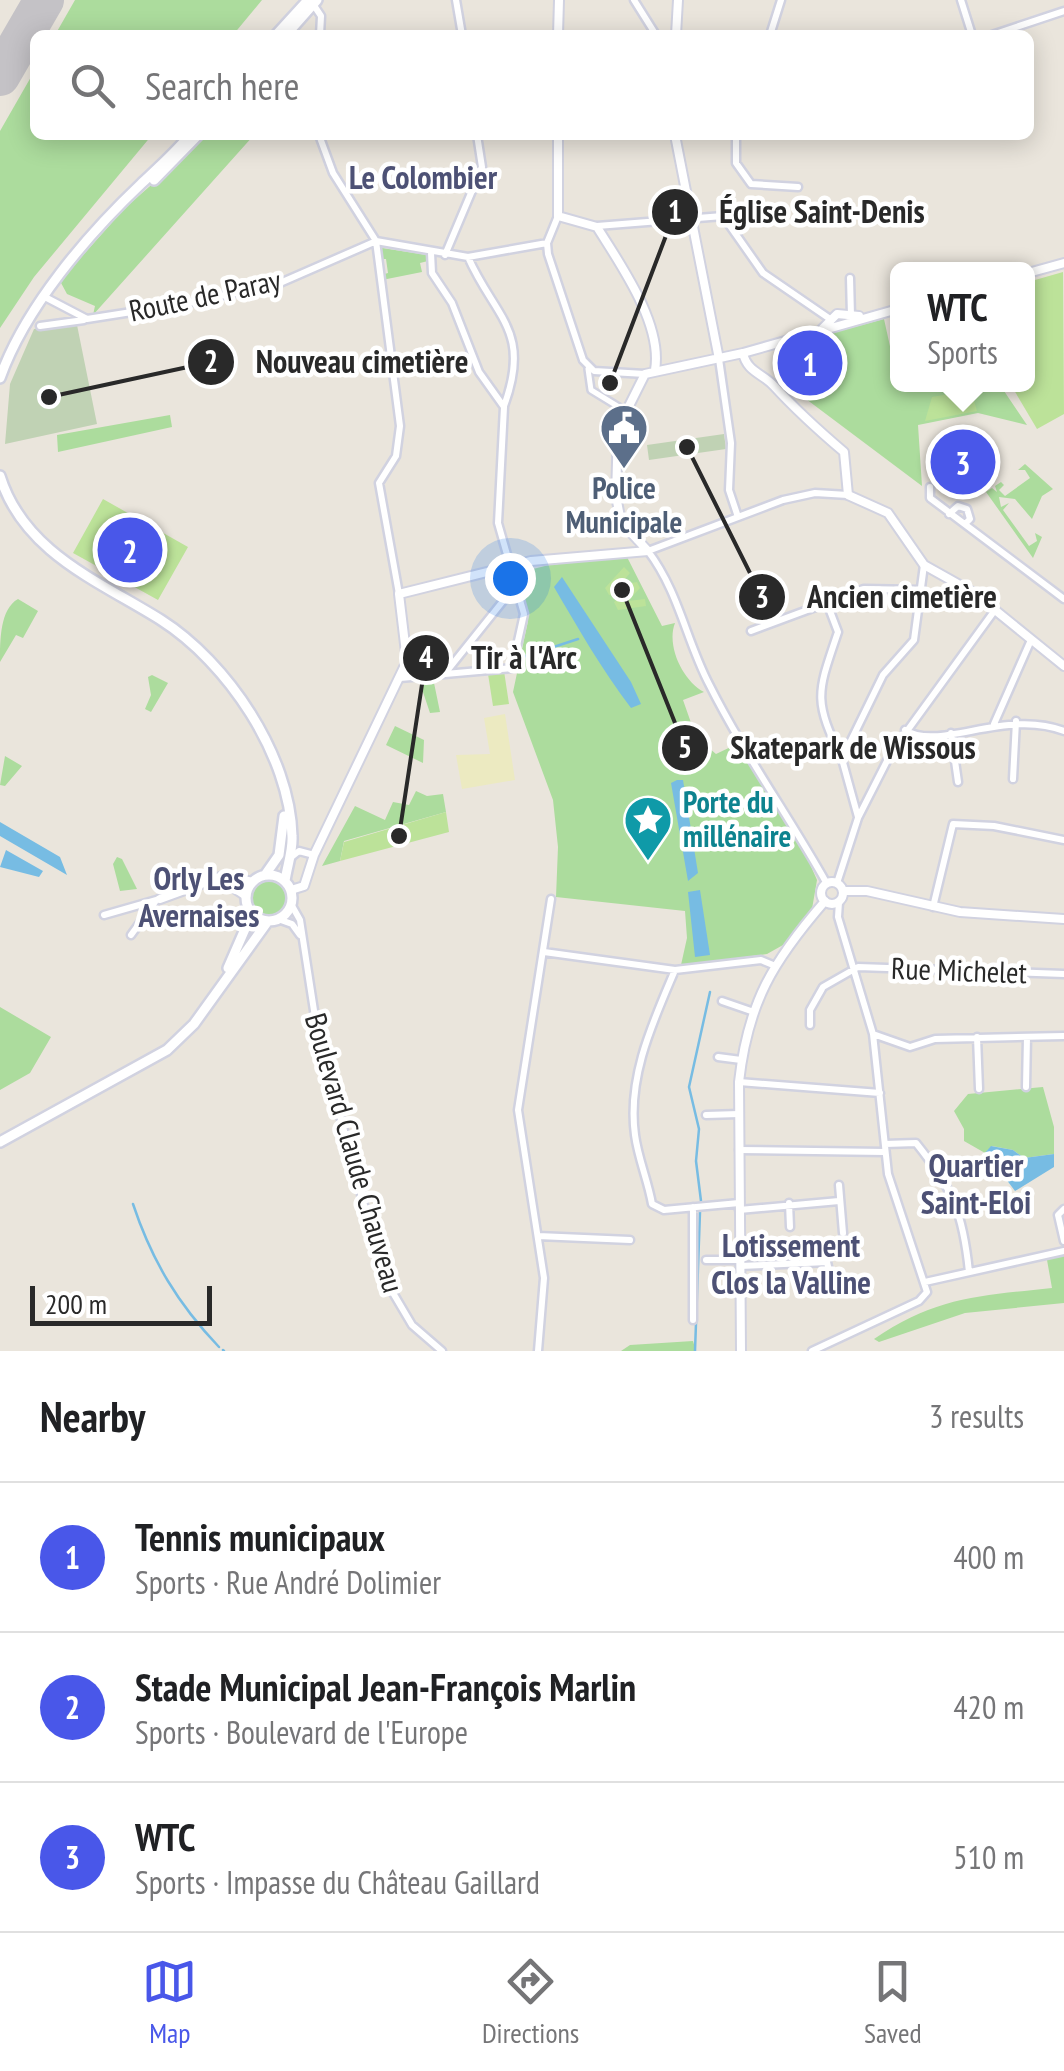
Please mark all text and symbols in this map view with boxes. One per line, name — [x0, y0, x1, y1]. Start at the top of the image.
search box — [30, 30, 1034, 140]
icon: search — [65, 58, 120, 113]
text: Search here — [145, 61, 299, 110]
district label: Le Colombier — [349, 156, 498, 198]
callout: Église Saint-Denis — [650, 181, 945, 243]
text: Église Saint-Denis — [719, 190, 925, 232]
text: 1 — [668, 191, 682, 230]
street label: Route de Paray — [125, 259, 285, 330]
popup — [890, 262, 1035, 392]
text: WTC — [927, 282, 988, 331]
pin: 1 — [778, 326, 842, 400]
callout: Nouveau cimetière — [186, 331, 489, 393]
text: Sports — [927, 331, 998, 373]
text: Nouveau cimetière — [256, 340, 468, 382]
text: 2 — [204, 341, 218, 380]
public building icon: Police Municipale — [598, 402, 650, 470]
pin: 3 — [930, 424, 996, 500]
place label: Police Municipale — [566, 468, 682, 541]
pin: 2 — [98, 512, 162, 588]
your location — [485, 553, 536, 604]
callout: Ancien cimetière — [737, 566, 1017, 628]
text: Ancien cimetière — [806, 575, 997, 617]
text: 3 — [755, 577, 769, 616]
callout: Tir à l'Arc — [401, 627, 597, 689]
text: Tir à l'Arc — [471, 636, 577, 678]
text: 4 — [419, 637, 433, 676]
callout: Skatepark de Wissous — [660, 717, 996, 779]
text: Skatepark de Wissous — [730, 726, 976, 768]
text: 5 — [678, 727, 692, 766]
place label: Porte du millénaire — [683, 782, 791, 855]
place icon: Porte du millénaire — [622, 794, 674, 862]
district label: Orly Les Avernaises — [137, 857, 260, 936]
street label: Rue Michelet — [891, 948, 1028, 991]
street label: Boulevard Claude Chauveau — [297, 1008, 414, 1297]
district label: Quartier Saint-Eloi — [921, 1144, 1031, 1223]
district label: Lotissement Clos la Valline — [711, 1224, 871, 1303]
scale bar — [30, 1281, 212, 1326]
text: 200 m — [45, 1285, 107, 1322]
text: Nearby — [40, 1389, 145, 1444]
text: 3 results — [929, 1395, 1024, 1437]
text: Tennis municipaux — [135, 1512, 385, 1561]
text: 1 — [65, 1536, 80, 1578]
text: 400 m — [953, 1536, 1024, 1578]
text: Sports · Rue André Dolimier — [135, 1561, 441, 1603]
text: Stade Municipal Jean-François Marlin — [135, 1662, 636, 1711]
text: 2 — [65, 1686, 80, 1728]
text: 420 m — [953, 1686, 1024, 1728]
text: Sports · Boulevard de l'Europe — [135, 1711, 468, 1753]
text: WTC — [135, 1812, 195, 1861]
text: 3 — [65, 1836, 80, 1878]
text: 510 m — [953, 1836, 1024, 1878]
text: Sports · Impasse du Château Gaillard — [135, 1861, 540, 1903]
tab: Map — [142, 1954, 197, 2051]
tab: Directions — [482, 1954, 579, 2051]
tab: Saved — [864, 1954, 922, 2051]

